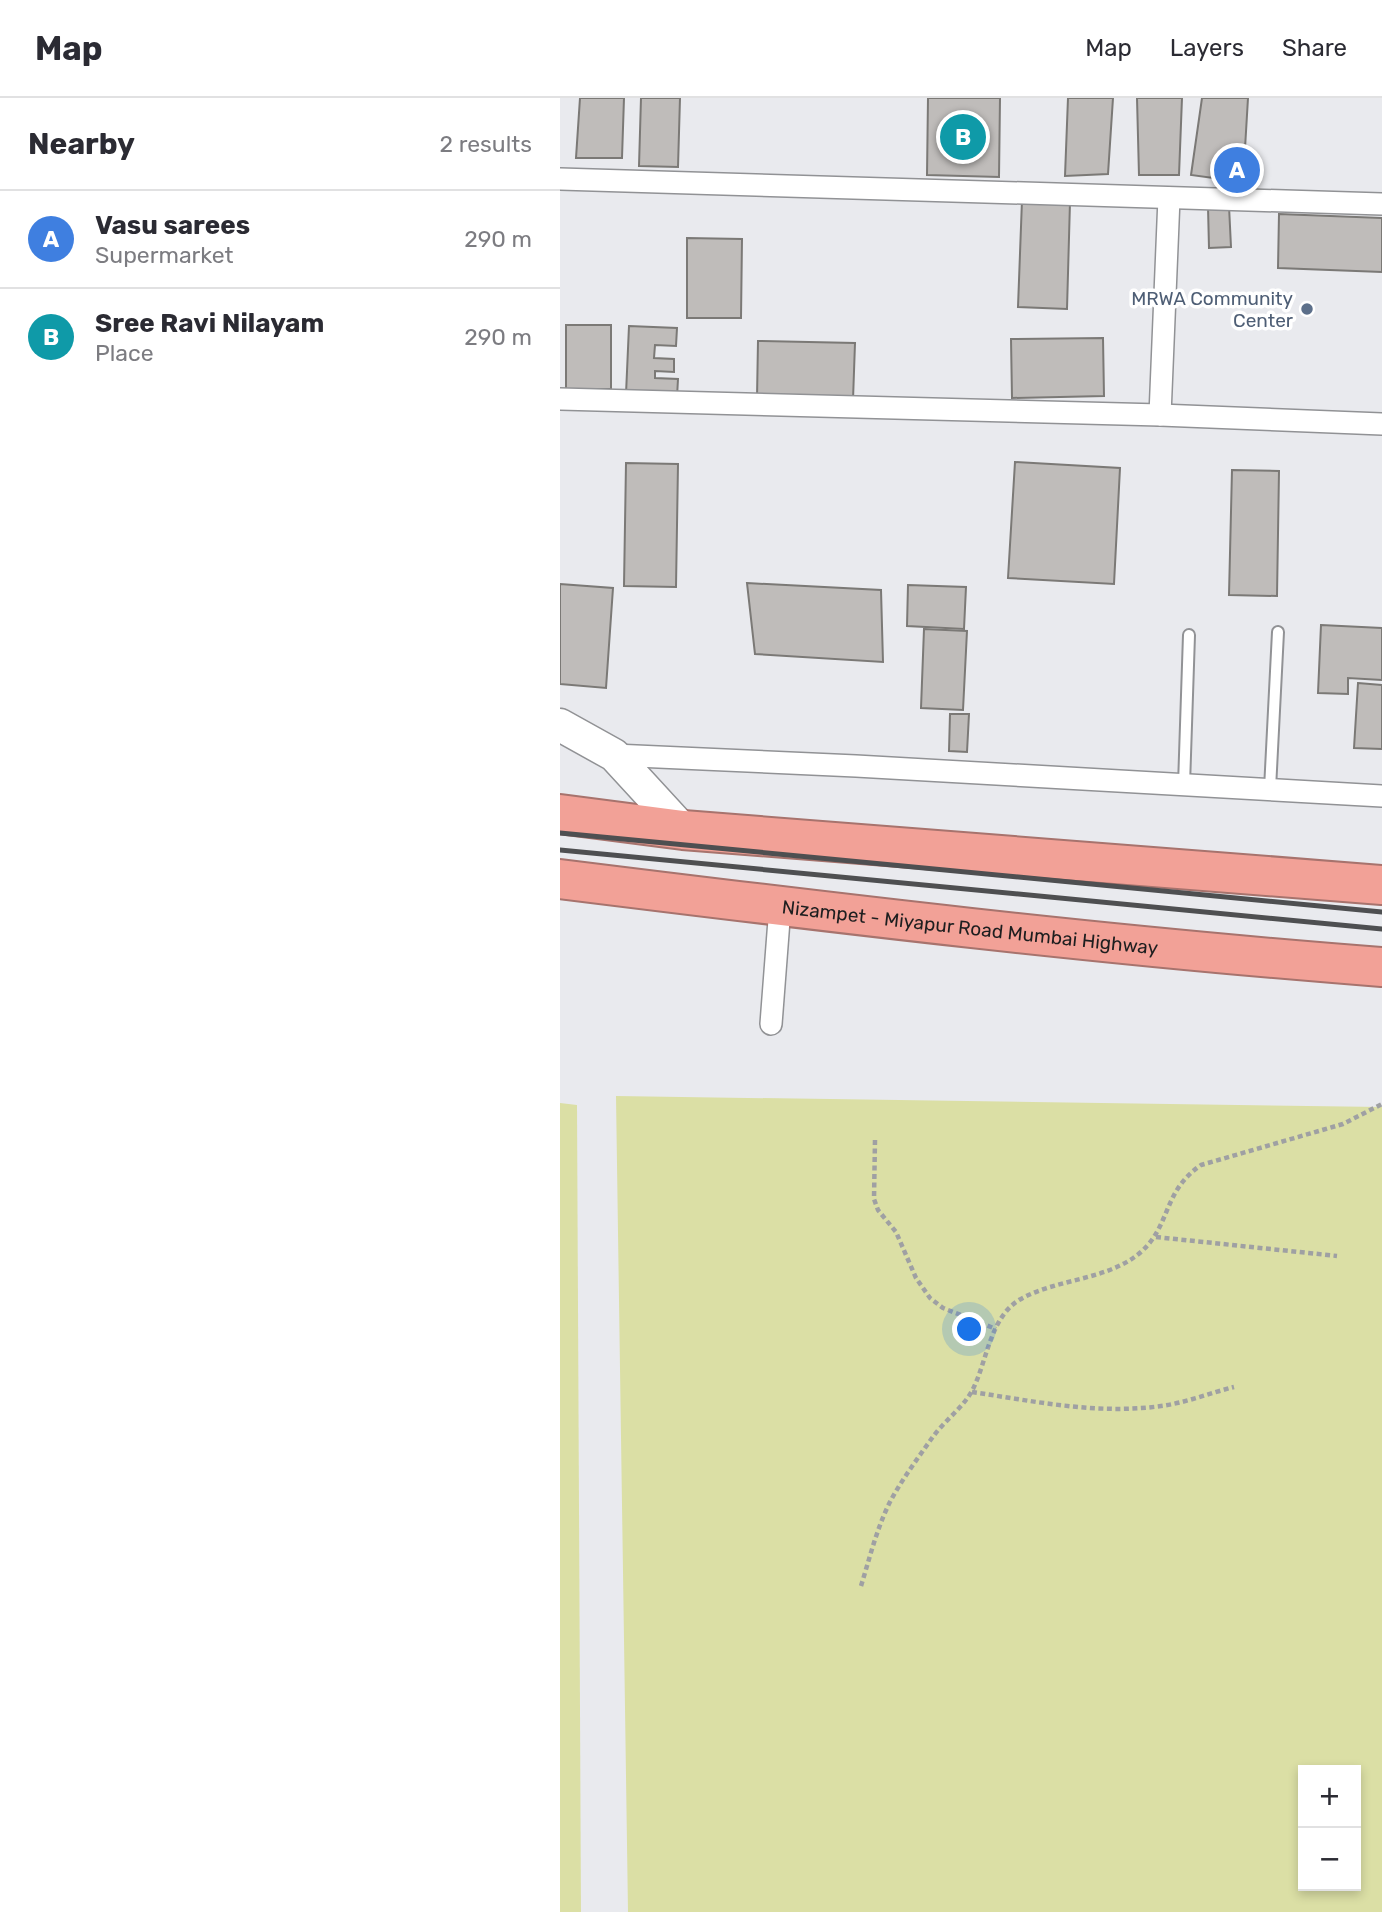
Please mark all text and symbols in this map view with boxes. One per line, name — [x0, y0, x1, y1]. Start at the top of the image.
text: Map — [35, 29, 103, 68]
text: Map — [1085, 34, 1132, 62]
text: Layers — [1170, 34, 1244, 62]
text: Share — [1282, 34, 1347, 62]
pin: B — [940, 111, 986, 163]
text: Nearby — [28, 126, 135, 162]
text: 2 results — [440, 130, 532, 158]
pin: A — [1214, 144, 1260, 196]
text: Vasu sarees — [95, 210, 250, 241]
text: A — [43, 225, 59, 253]
text: 290 m — [464, 225, 532, 253]
text: Supermarket — [95, 241, 233, 269]
place label: MRWA Community Center — [1131, 287, 1294, 332]
marker: MRWA Community Center — [1299, 301, 1315, 317]
text: Sree Ravi Nilayam — [95, 308, 324, 339]
text: B — [43, 323, 59, 351]
text: 290 m — [464, 323, 532, 351]
text: Place — [95, 339, 154, 367]
street label: Nizampet - Miyapur Road Mumbai Highway — [781, 895, 1159, 959]
your location — [952, 1312, 986, 1346]
map controls — [1298, 1765, 1361, 1891]
button: + — [1298, 1765, 1361, 1828]
button: − — [1298, 1828, 1361, 1891]

